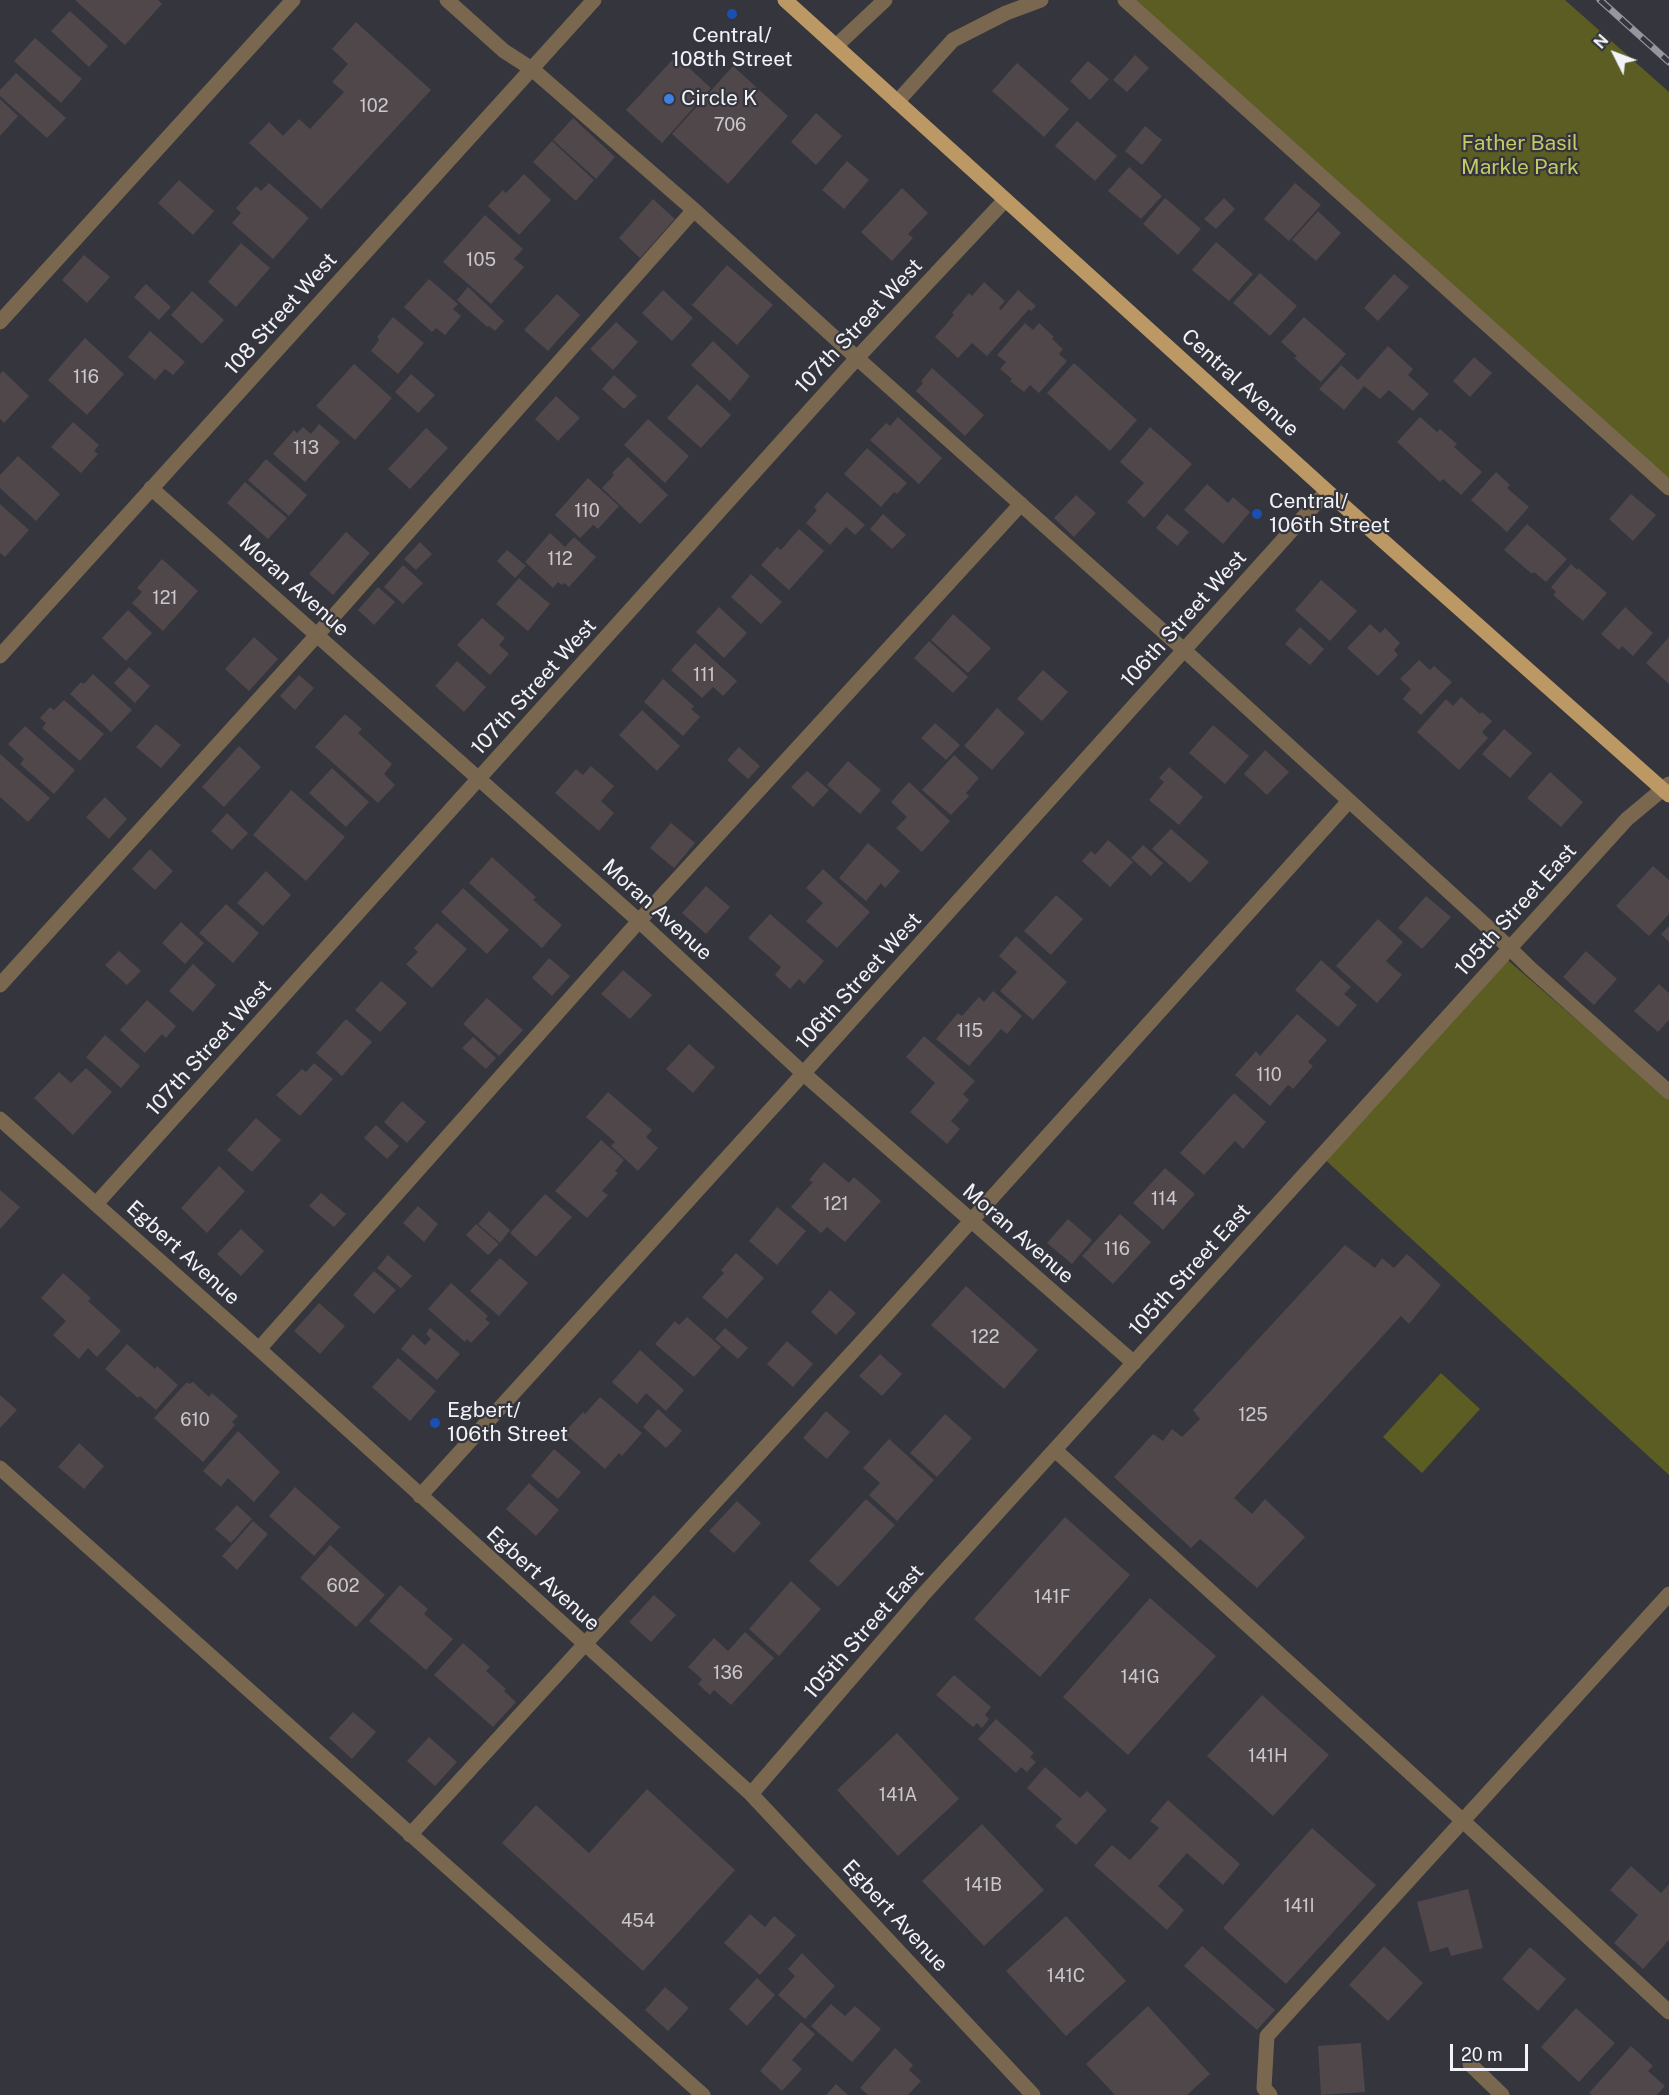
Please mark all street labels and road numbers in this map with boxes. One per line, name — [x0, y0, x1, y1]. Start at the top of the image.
street label: 108 Street West — [219, 248, 343, 380]
street label: 107th Street West — [790, 253, 928, 399]
street label: Central Avenue — [1176, 324, 1304, 442]
street label: Moran Avenue — [234, 530, 354, 642]
street label: 106th Street West — [1116, 545, 1252, 693]
street label: 107th Street West — [466, 614, 602, 760]
street label: 105th Street East — [1450, 839, 1582, 981]
street label: Moran Avenue — [597, 854, 717, 966]
street label: 106th Street West — [791, 907, 927, 1055]
street label: 107th Street West — [141, 975, 277, 1121]
street label: Moran Avenue — [957, 1179, 1079, 1289]
street label: Egbert Avenue — [121, 1196, 245, 1310]
street label: 105th Street East — [1124, 1199, 1256, 1341]
street label: Egbert Avenue — [481, 1522, 605, 1636]
street label: 105th Street East — [799, 1560, 929, 1704]
street label: Egbert Avenue — [837, 1855, 953, 1977]

